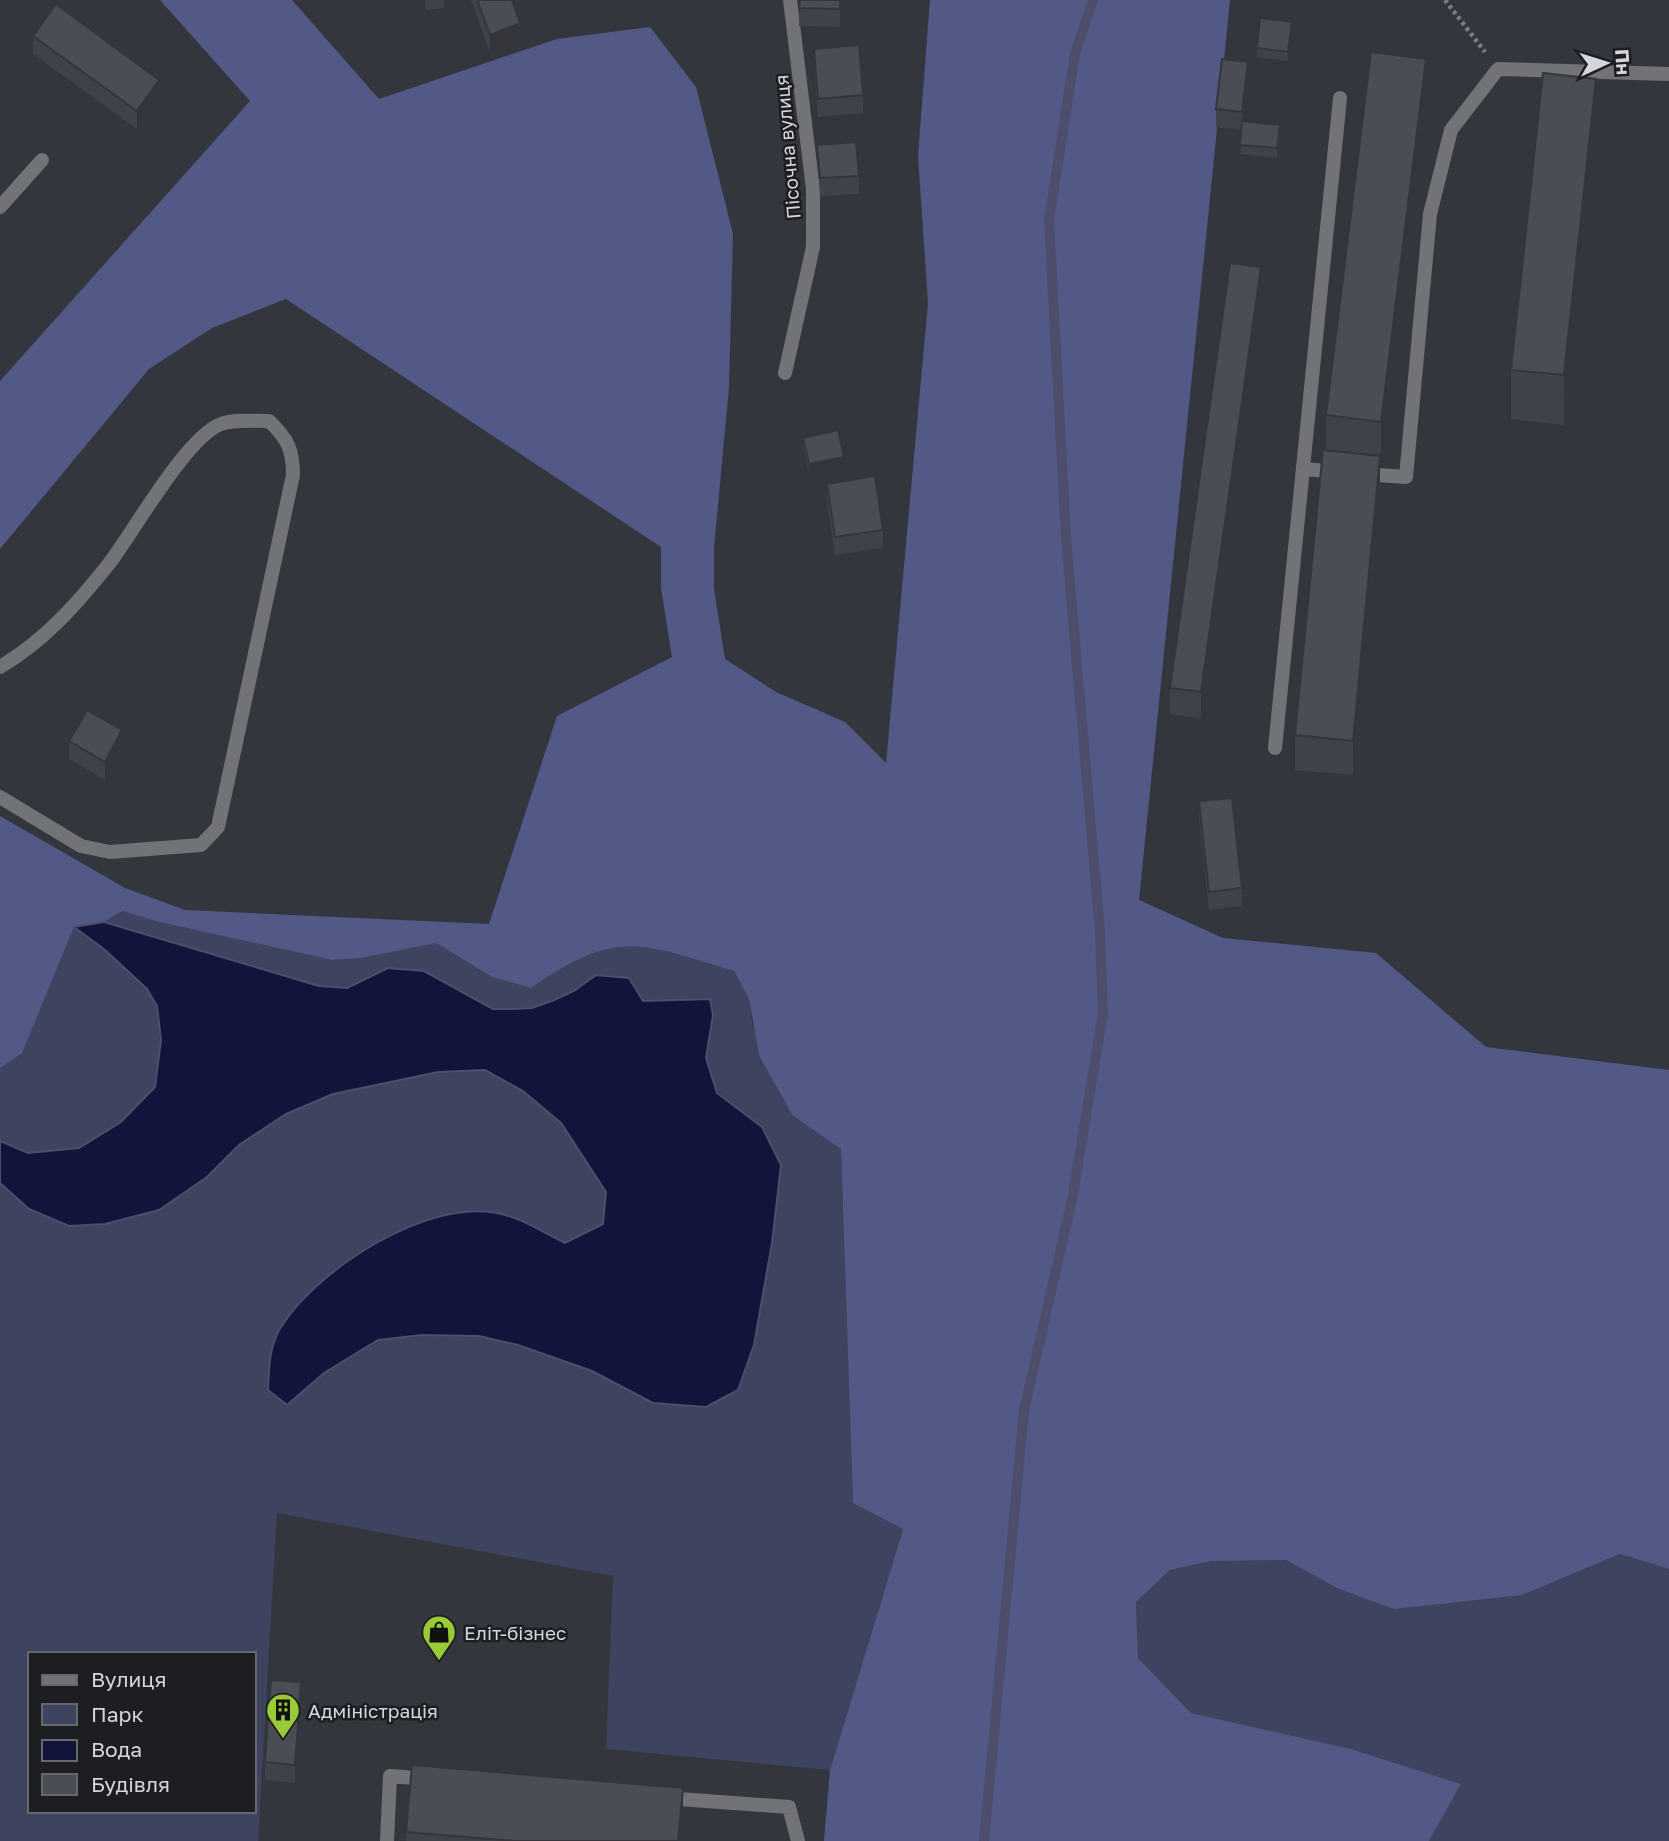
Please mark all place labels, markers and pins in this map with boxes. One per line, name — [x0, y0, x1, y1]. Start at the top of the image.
shop icon: Еліт-бізнес — [420, 1613, 458, 1662]
place label: Еліт-бізнес — [464, 1621, 566, 1644]
building icon: Адміністрація — [264, 1691, 302, 1740]
place label: Адміністрація — [308, 1699, 438, 1722]

